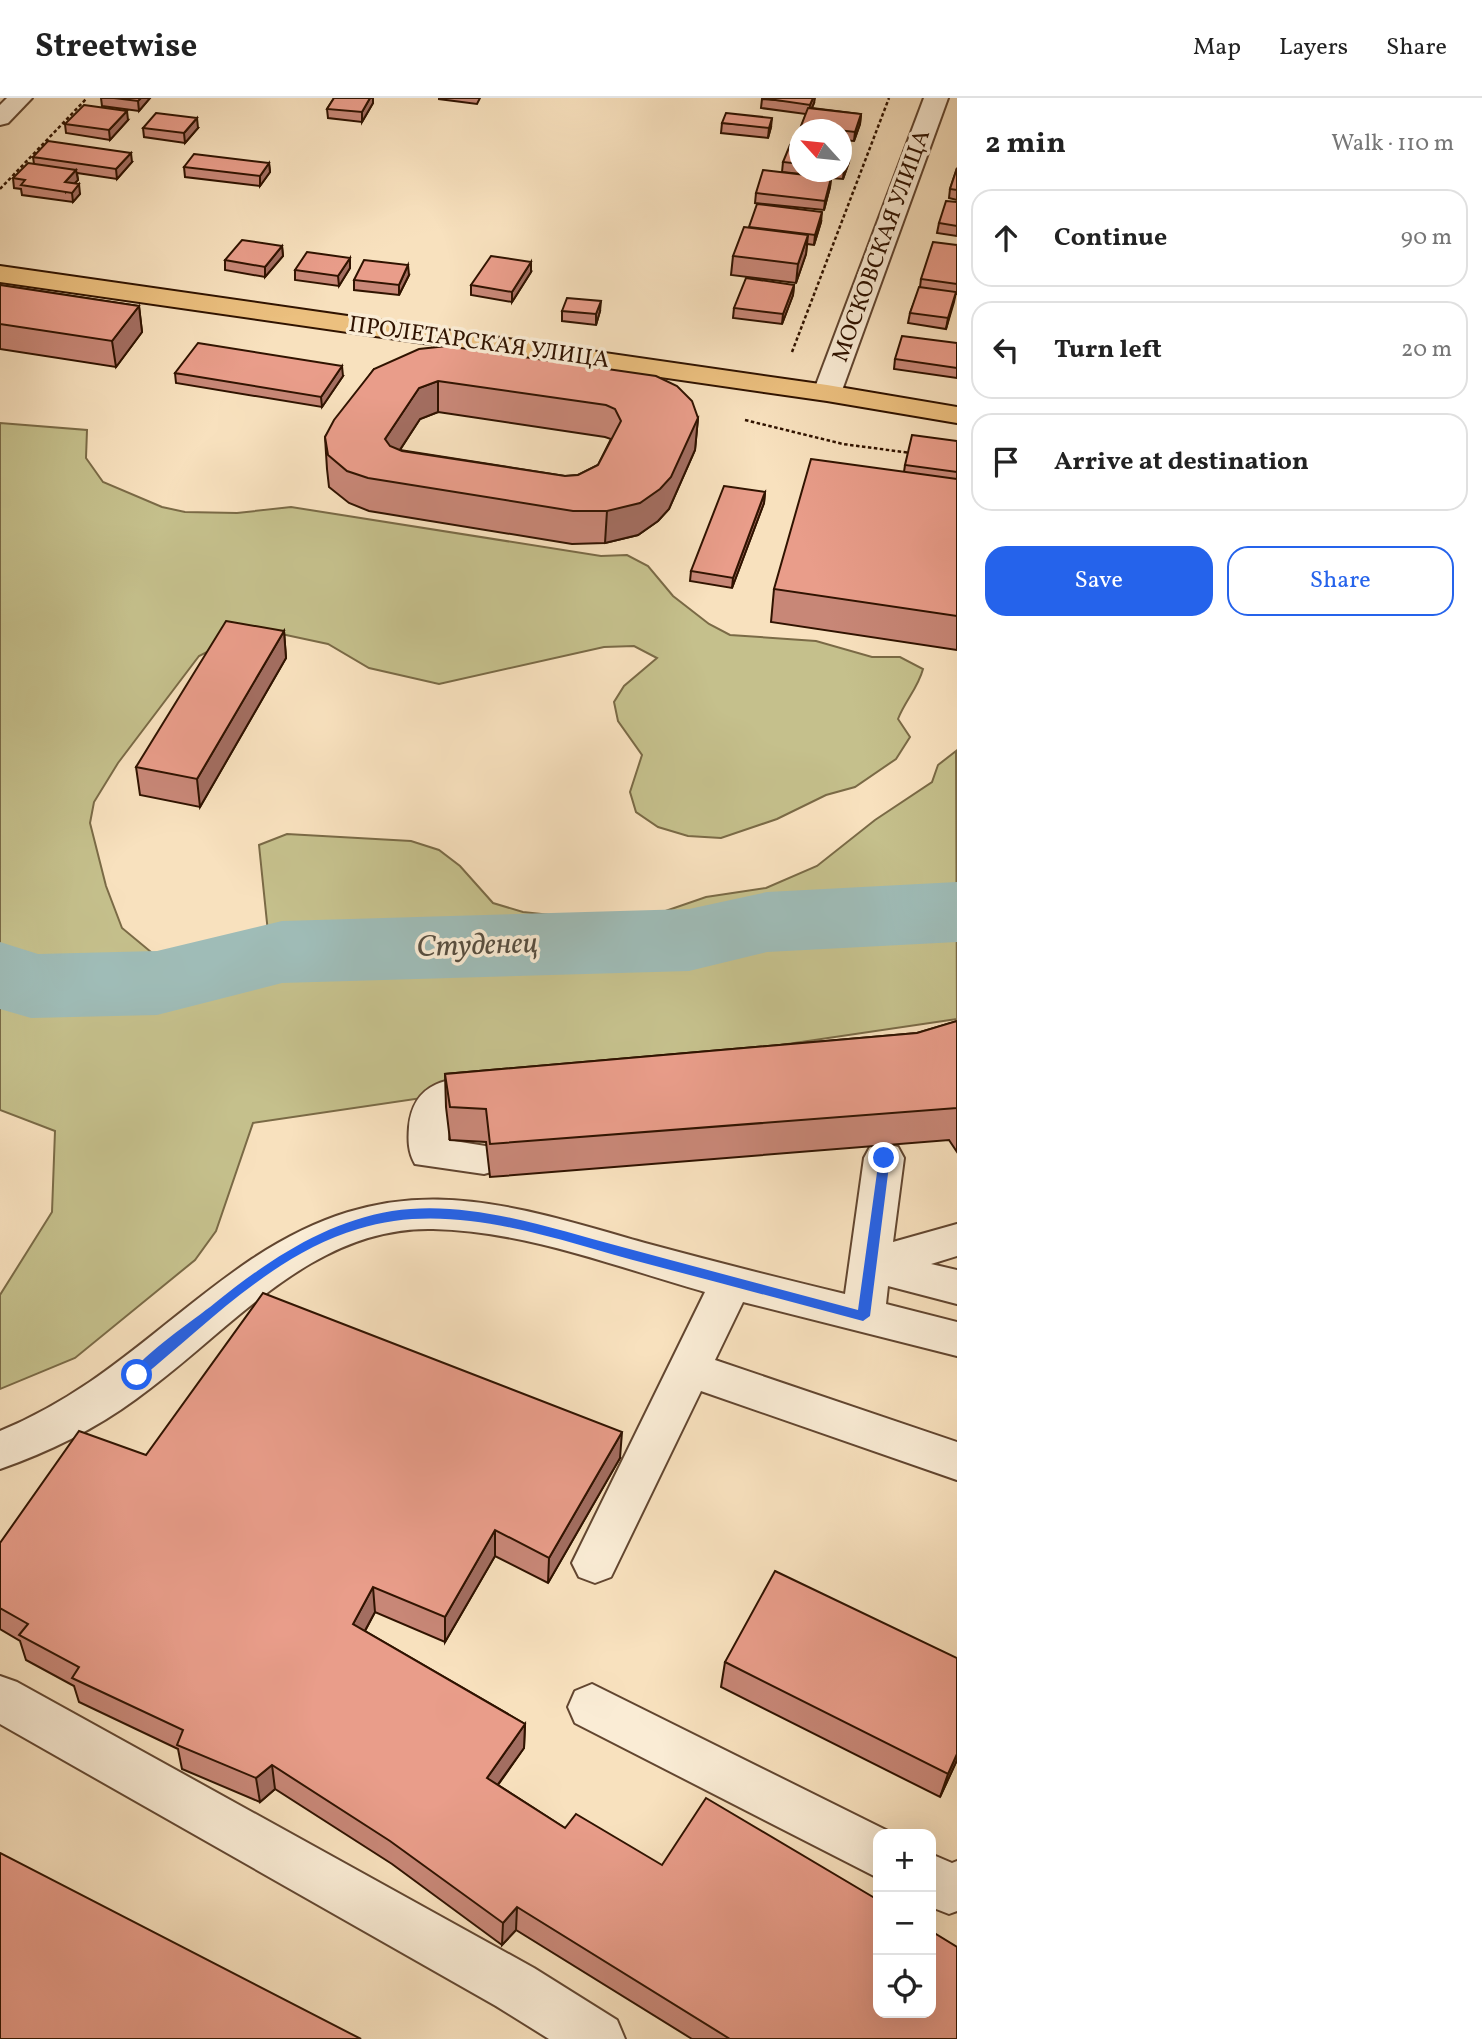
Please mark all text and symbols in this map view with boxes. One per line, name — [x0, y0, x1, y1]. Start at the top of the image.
text: Streetwise — [35, 25, 197, 71]
text: Map — [1193, 31, 1241, 65]
text: Layers — [1279, 31, 1348, 65]
text: Share — [1386, 31, 1447, 65]
north arrow — [789, 119, 852, 182]
text: 2 min — [985, 123, 1066, 165]
street label: МОСКОВСКАЯ УЛИЦА — [825, 125, 939, 367]
text: Walk · 110 m — [1331, 128, 1454, 160]
icon: ahead — [987, 219, 1025, 257]
text: Continue — [1054, 220, 1167, 256]
text: 90 m — [1401, 222, 1452, 254]
street label: ПРОЛЕТАРСКАЯ УЛИЦА — [347, 309, 611, 377]
icon: left — [987, 331, 1025, 369]
text: Turn left — [1054, 332, 1162, 368]
text: 20 m — [1401, 334, 1452, 366]
icon: arrive — [987, 443, 1025, 481]
text: Arrive at destination — [1054, 444, 1309, 480]
button: Save — [985, 546, 1213, 616]
button: Share — [1227, 546, 1454, 616]
water label: Студенец — [416, 923, 538, 969]
route end — [868, 1142, 899, 1173]
route start — [121, 1359, 152, 1390]
map controls — [873, 1829, 936, 2018]
button: + — [873, 1829, 936, 1892]
button: − — [873, 1892, 936, 1955]
button: locate — [873, 1955, 936, 2018]

